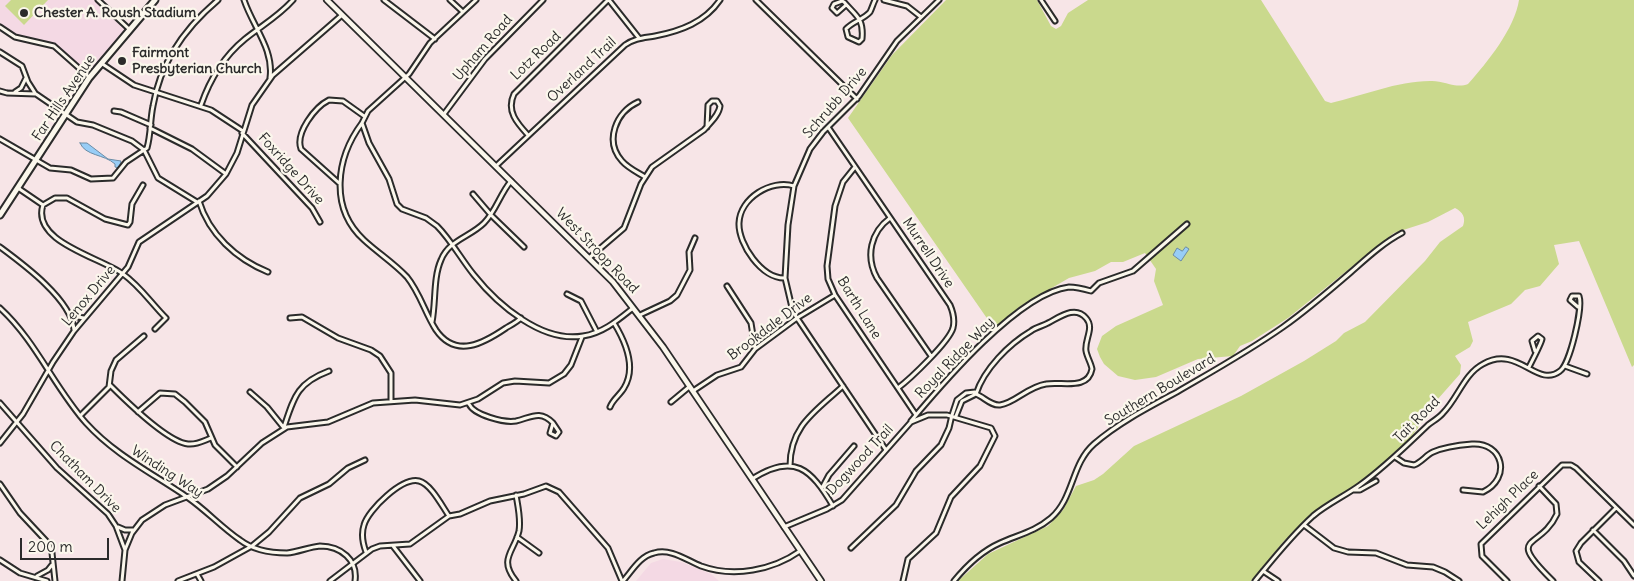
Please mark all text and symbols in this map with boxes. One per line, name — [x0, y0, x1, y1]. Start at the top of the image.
place label: Chester A. Roush Stadium — [34, 5, 196, 21]
marker: Chester A. Roush Stadium — [18, 7, 30, 19]
street label: Upham Road — [450, 12, 516, 84]
street label: Lotz Road — [508, 28, 564, 84]
street label: Overland Trail — [544, 34, 620, 106]
place label: Fairmont Presbyterian Church — [132, 45, 262, 78]
street label: Far Hills Avenue — [29, 52, 99, 144]
marker: Fairmont Presbyterian Church — [116, 55, 128, 67]
street label: Schrubb Drive — [800, 64, 870, 142]
street label: Foxridge Drive — [254, 130, 328, 208]
street label: West Stroop Road — [552, 205, 642, 297]
street label: Murrell Drive — [898, 215, 958, 291]
street label: Lenox Drive — [59, 262, 119, 330]
street label: Barth Lane — [833, 274, 885, 342]
street label: Brookdale Drive — [725, 290, 815, 364]
street label: Royal Ridge Way — [912, 314, 998, 402]
street label: Southern Boulevard — [1102, 350, 1218, 430]
street label: Tait Road — [1390, 393, 1444, 447]
street label: Dogwood Trail — [823, 421, 897, 499]
street label: Chatham Drive — [46, 438, 124, 516]
street label: Winding Way — [128, 442, 206, 502]
street label: Lehigh Place — [1474, 466, 1542, 534]
scale bar — [22, 528, 111, 560]
text: 200 m — [28, 537, 73, 556]

